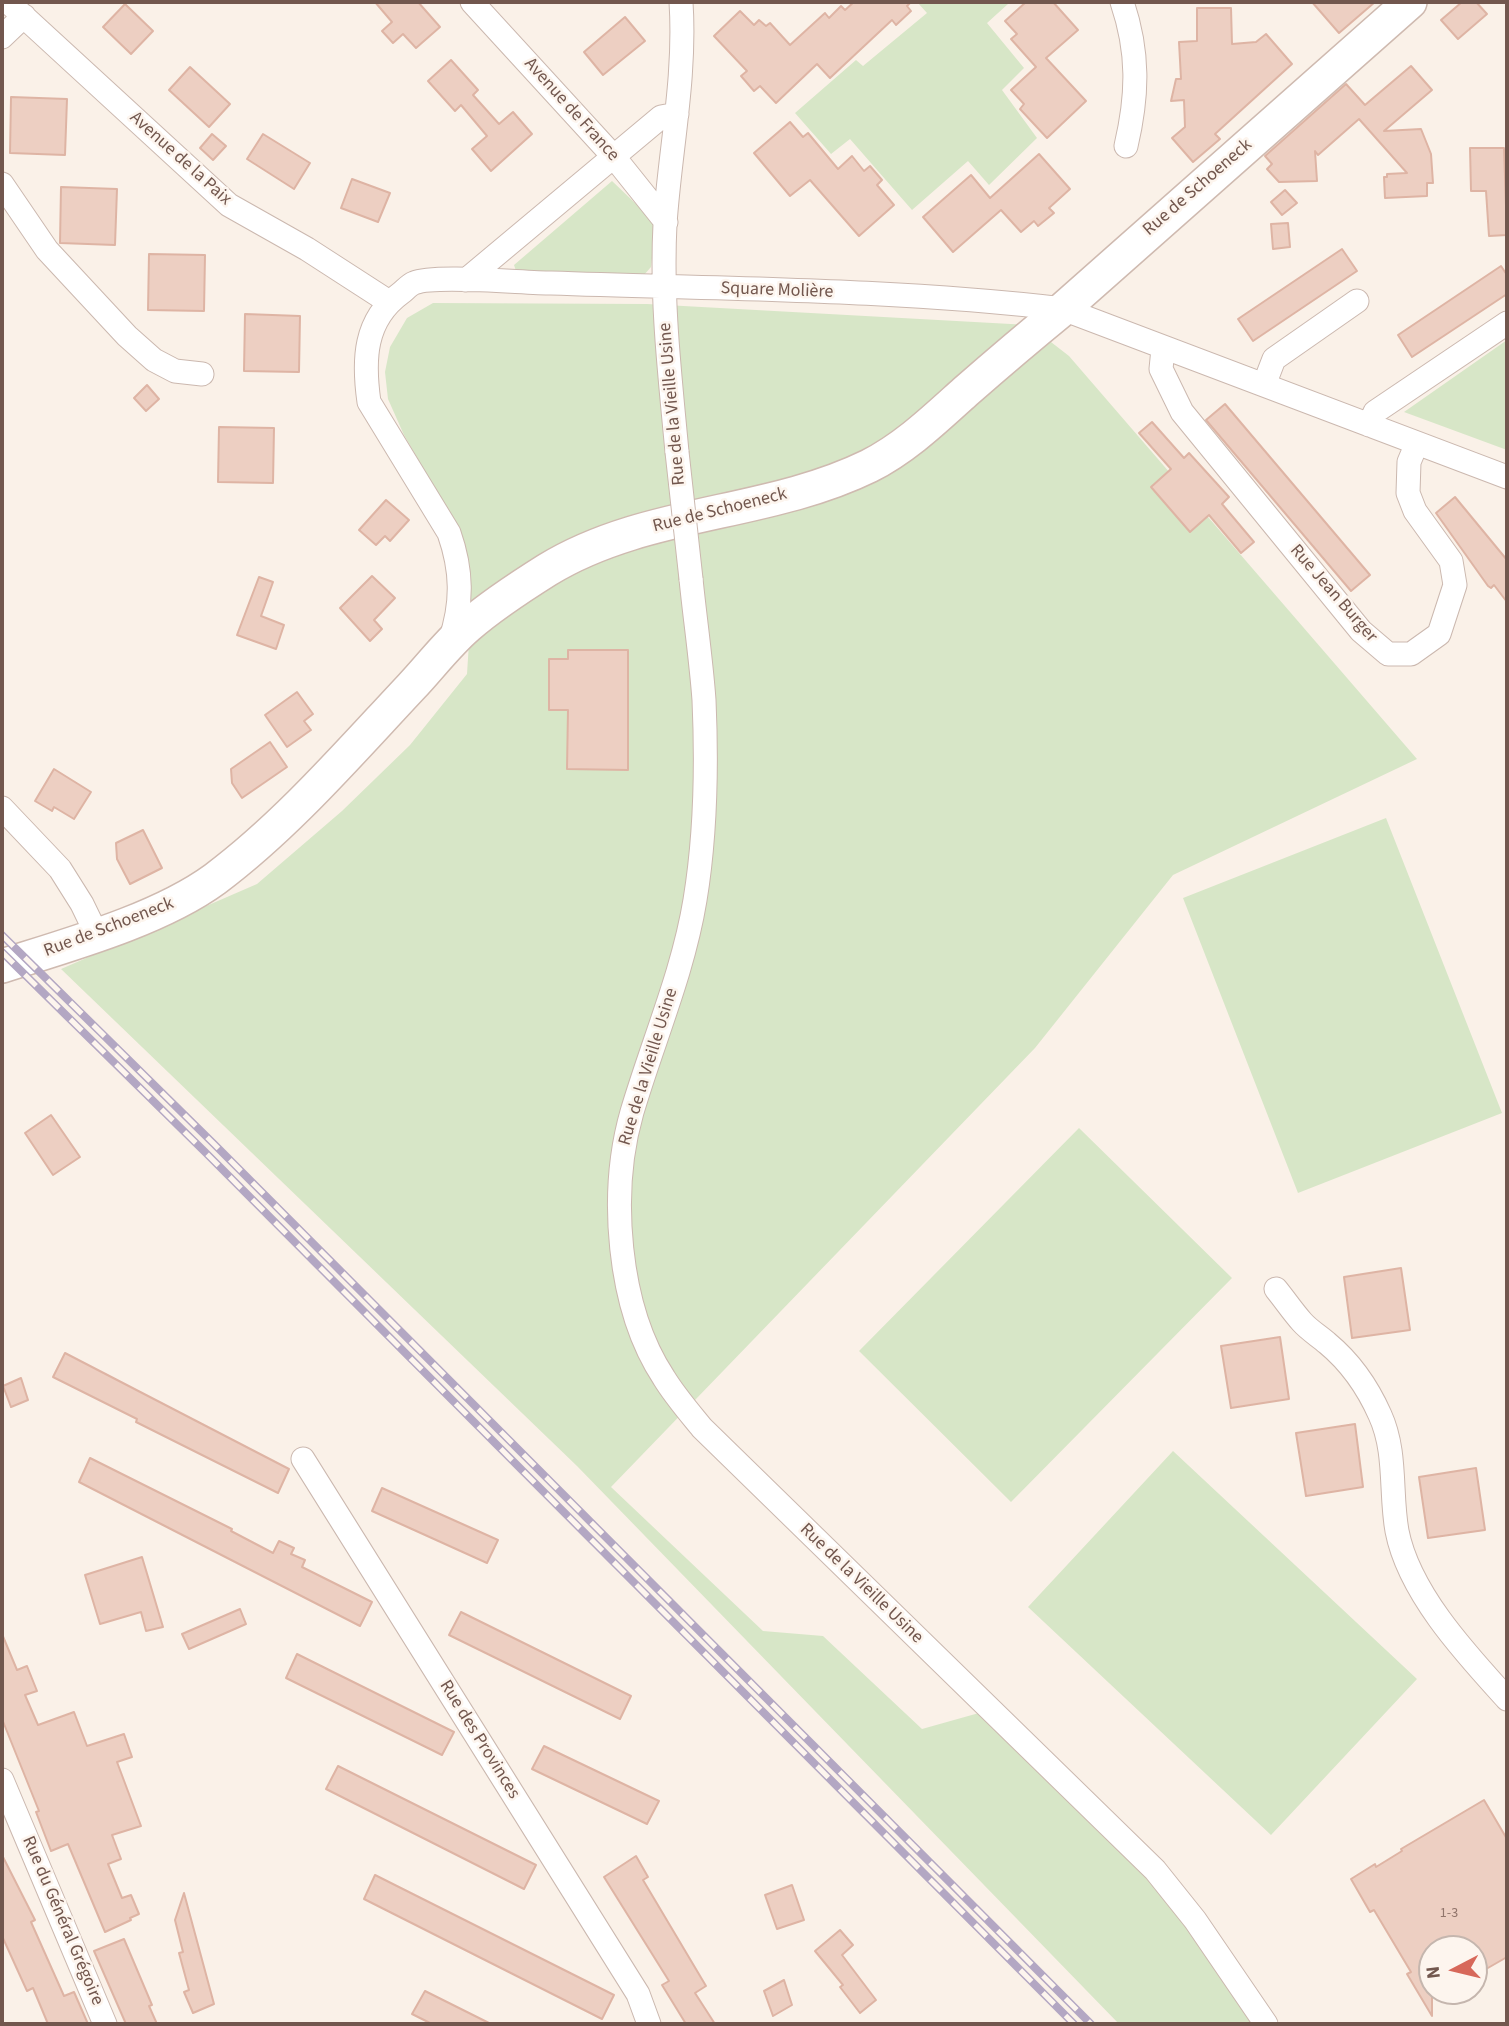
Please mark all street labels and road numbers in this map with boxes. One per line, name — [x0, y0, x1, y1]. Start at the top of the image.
street label: Avenue de France — [519, 54, 623, 166]
street label: Avenue de la Paix — [125, 108, 235, 210]
street label: Rue de Schoeneck — [1139, 135, 1257, 241]
street label: Square Molière — [720, 278, 834, 304]
street label: Rue de la Vieille Usine — [655, 322, 691, 486]
street label: Rue de Schoeneck — [651, 484, 789, 538]
street label: Rue Jean Burger — [1285, 541, 1381, 647]
street label: Rue de Schoeneck — [41, 893, 177, 963]
street label: Rue de la Vieille Usine — [615, 986, 683, 1148]
street label: Rue de la Vieille Usine — [795, 1519, 927, 1649]
street label: Rue des Provinces — [434, 1677, 524, 1803]
street label: Rue du Général Grégoire — [17, 1833, 107, 2009]

